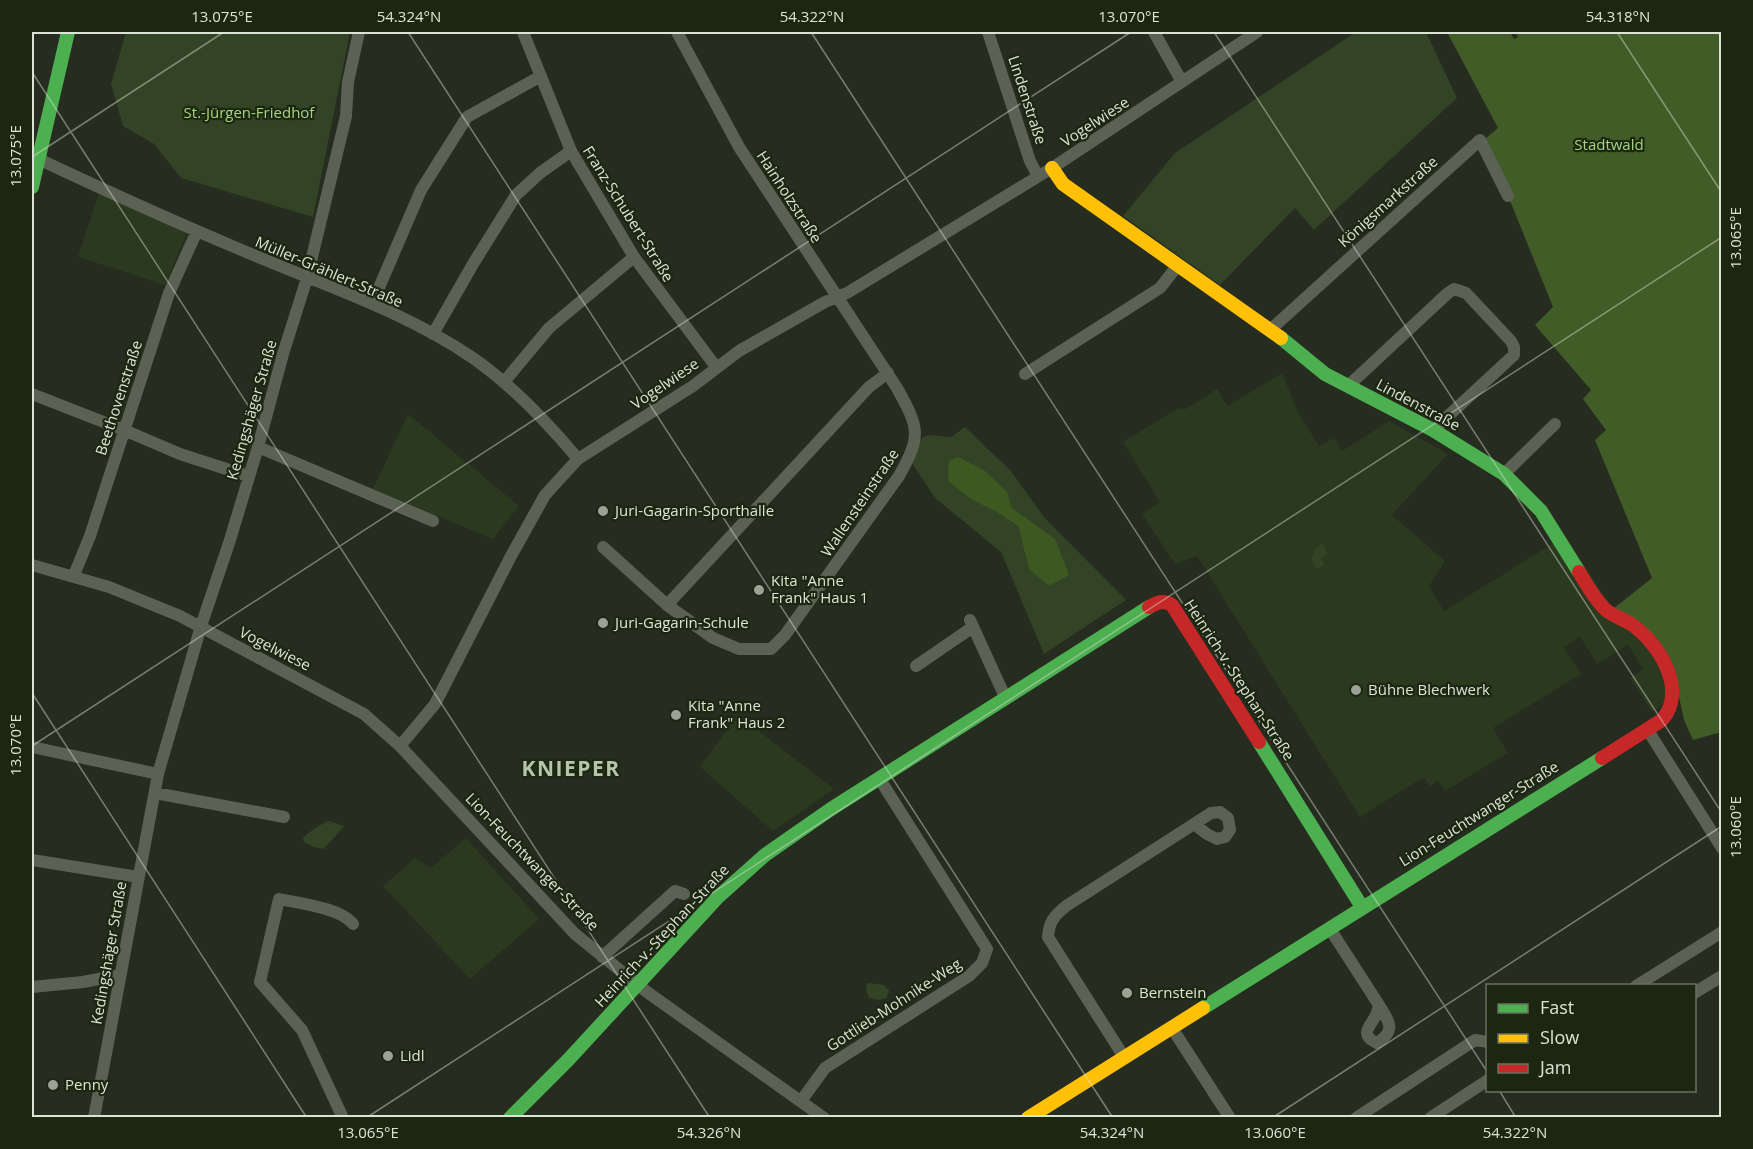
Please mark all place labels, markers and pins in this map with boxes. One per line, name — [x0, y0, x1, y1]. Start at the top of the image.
place label: Juri-Gagarin-Sporthalle — [613, 500, 774, 520]
marker: Juri-Gagarin-Sporthalle — [596, 504, 610, 518]
place label: Kita "Anne Frank" Haus 1 — [771, 570, 868, 607]
marker: Kita "Anne Frank" Haus 1 — [752, 583, 766, 597]
place label: Juri-Gagarin-Schule — [613, 612, 749, 632]
marker: Juri-Gagarin-Schule — [596, 616, 610, 630]
place label: Bühne Blechwerk — [1368, 679, 1490, 699]
marker: Bühne Blechwerk — [1349, 683, 1363, 697]
place label: Kita "Anne Frank" Haus 2 — [688, 695, 785, 732]
marker: Kita "Anne Frank" Haus 2 — [669, 708, 683, 722]
place label: Bernstein — [1139, 982, 1206, 1002]
marker: Bernstein — [1120, 986, 1134, 1000]
place label: Lidl — [400, 1045, 425, 1065]
marker: Lidl — [381, 1049, 395, 1063]
place label: Penny — [65, 1074, 109, 1094]
marker: Penny — [46, 1078, 60, 1092]

